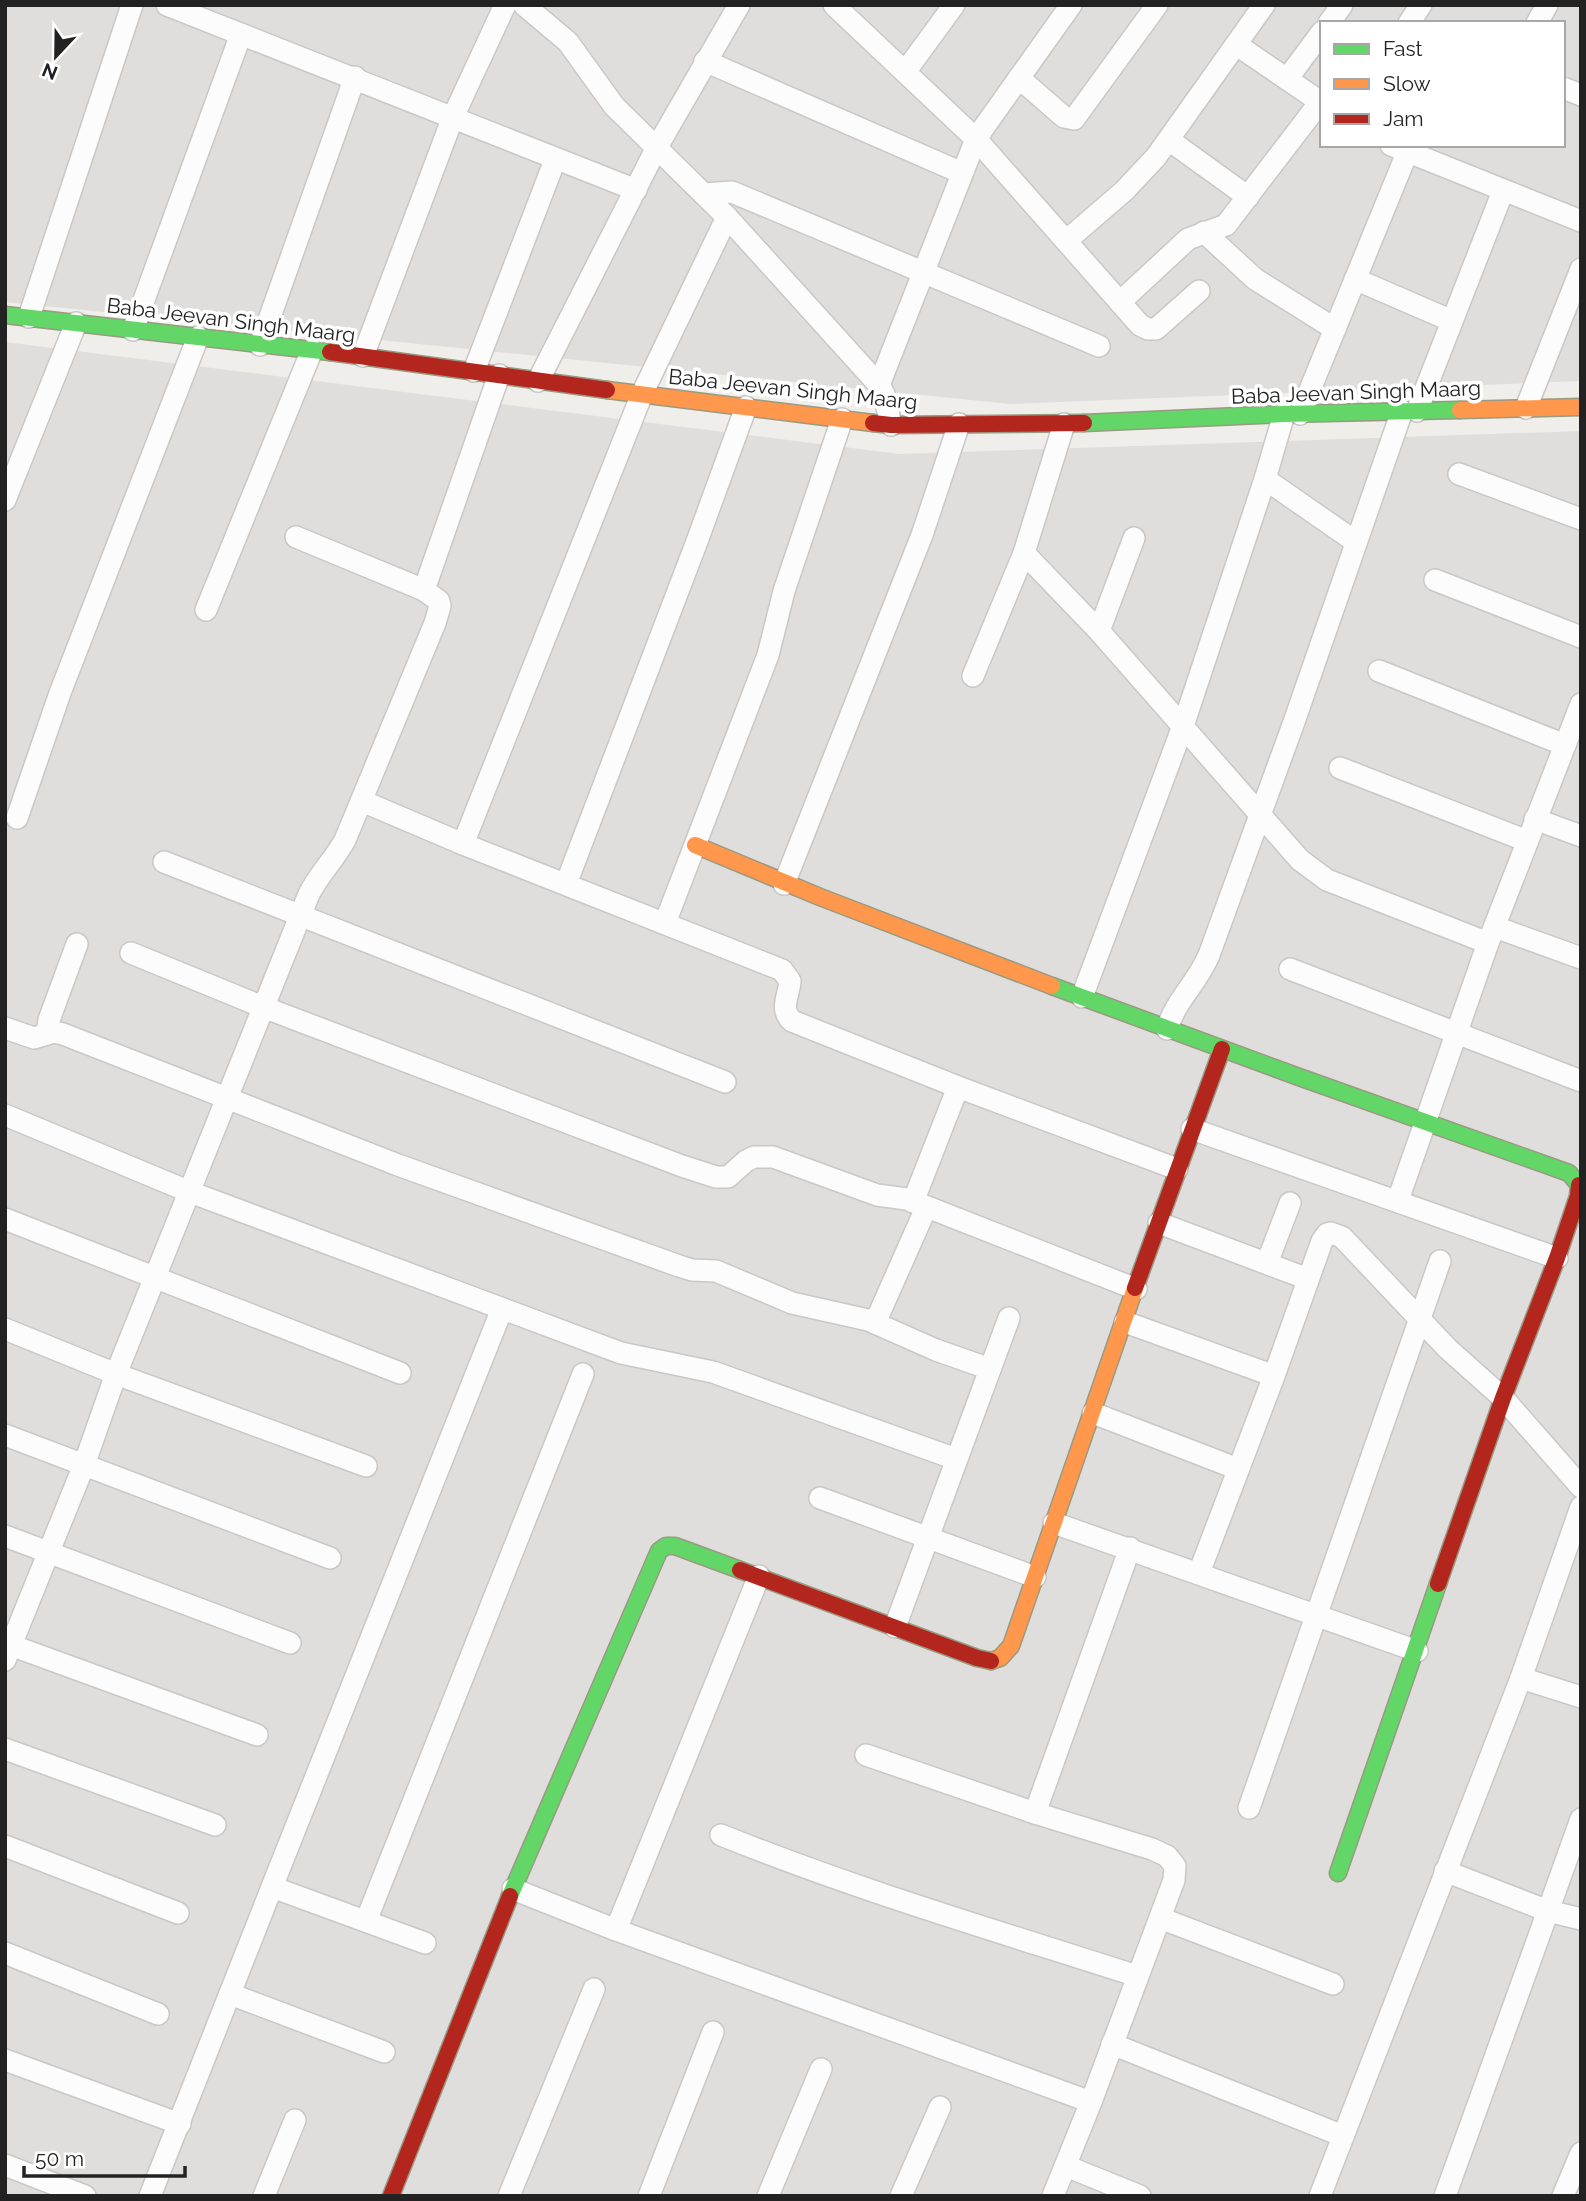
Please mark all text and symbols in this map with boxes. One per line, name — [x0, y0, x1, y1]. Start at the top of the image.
north arrow — [21, 21, 91, 91]
legend — [1320, 21, 1565, 147]
text: Fast — [1383, 36, 1423, 61]
text: N — [39, 59, 60, 85]
text: Slow — [1383, 71, 1431, 96]
text: Jam — [1383, 106, 1424, 131]
street label: Baba Jeevan Singh Maarg — [105, 292, 357, 348]
street label: Baba Jeevan Singh Maarg — [667, 363, 919, 415]
street label: Baba Jeevan Singh Maarg — [1231, 375, 1481, 409]
scale bar — [24, 2134, 186, 2178]
text: 50 m — [35, 2146, 84, 2171]

